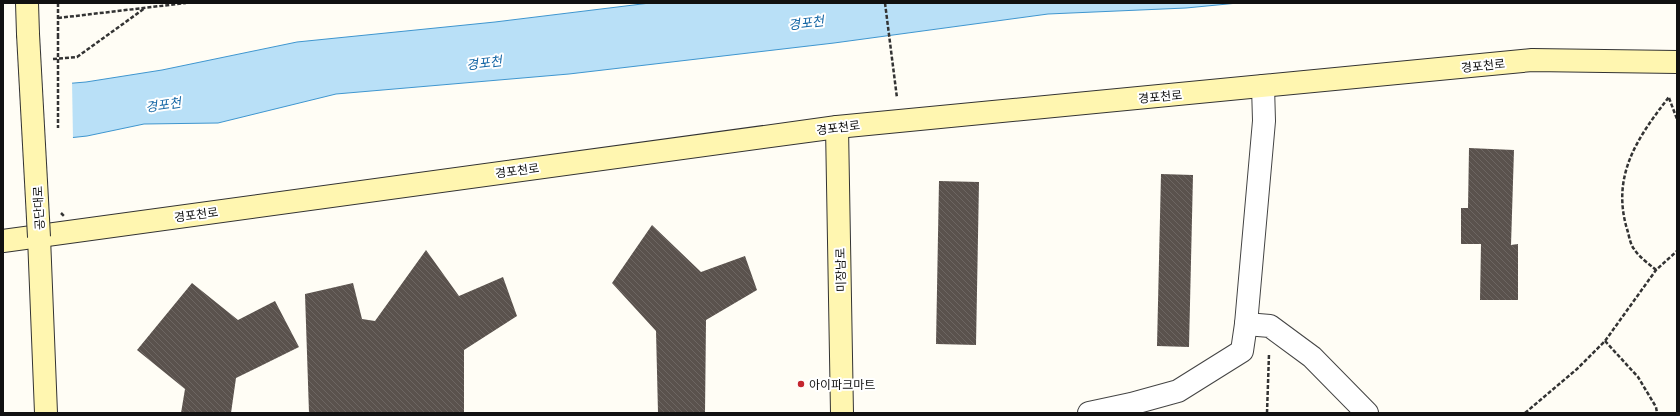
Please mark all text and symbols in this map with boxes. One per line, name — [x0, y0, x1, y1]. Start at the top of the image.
water label: 경포천 — [787, 10, 826, 34]
water label: 경포천 — [465, 50, 504, 74]
street label: 경포천로 — [1460, 54, 1506, 76]
street label: 경포천로 — [1137, 85, 1183, 107]
water label: 경포천 — [144, 92, 183, 116]
street label: 경포천로 — [815, 115, 861, 139]
street label: 경포천로 — [494, 158, 540, 182]
street label: 공단대로 — [28, 185, 48, 231]
street label: 경포천로 — [173, 202, 219, 226]
street label: 미장남로 — [831, 248, 849, 292]
place label: 아이파크마트 — [809, 375, 875, 393]
marker: 아이파크마트 — [796, 379, 806, 389]

